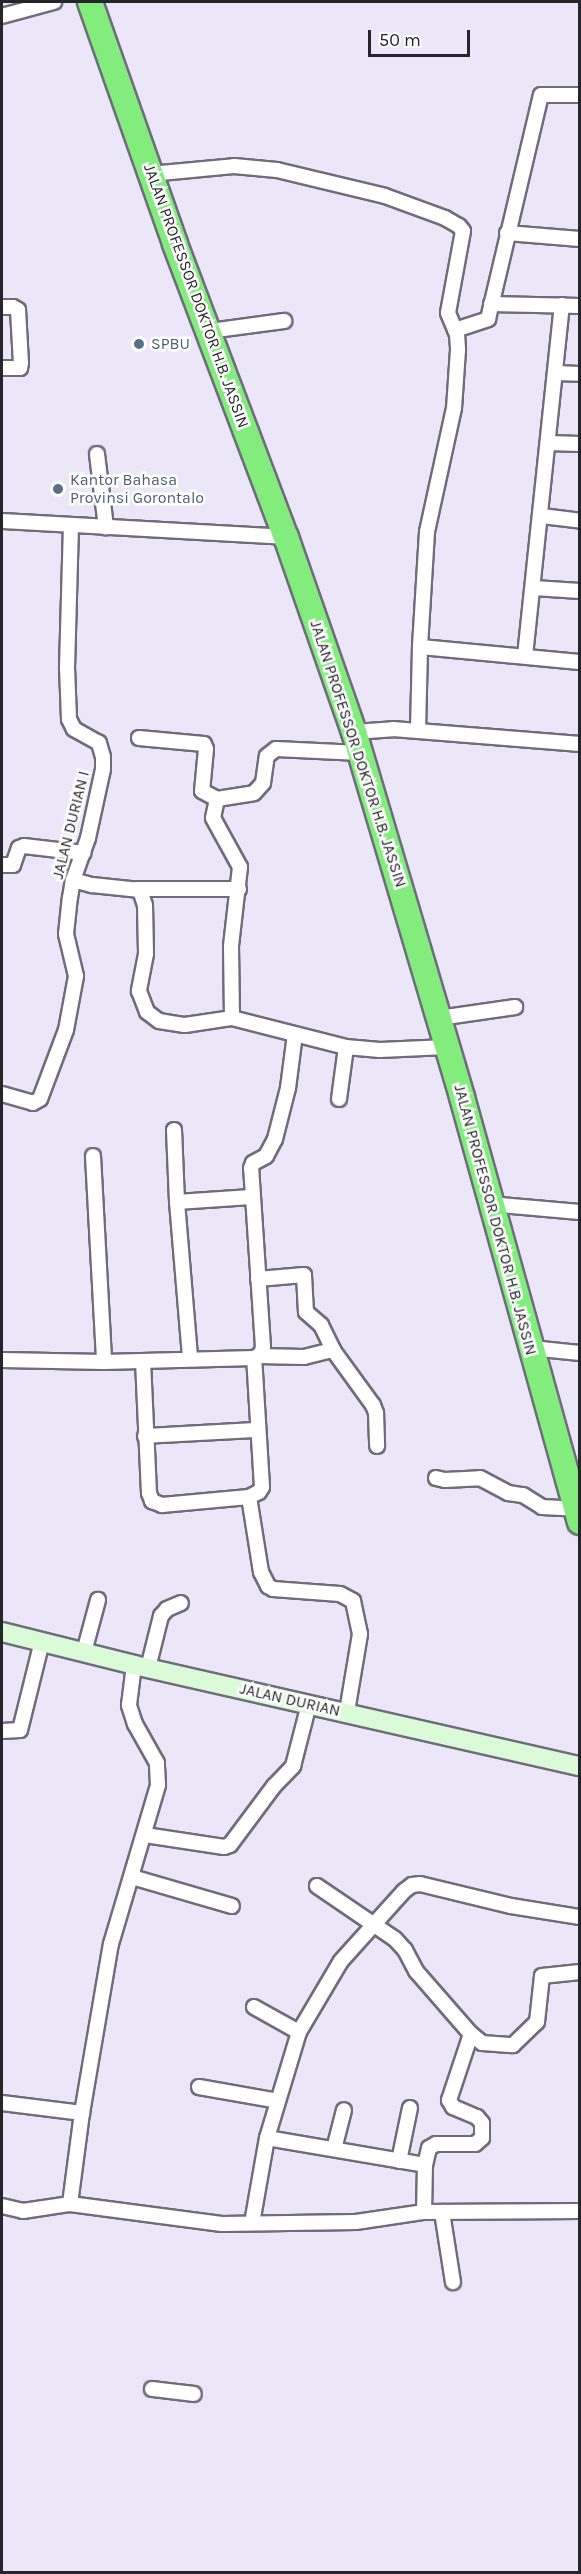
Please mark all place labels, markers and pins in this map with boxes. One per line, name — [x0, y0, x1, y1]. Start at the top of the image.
place label: SPBU — [151, 334, 190, 354]
marker: SPBU — [132, 337, 146, 351]
place label: Kantor Bahasa Provinsi Gorontalo — [70, 470, 204, 508]
marker: Kantor Bahasa Provinsi Gorontalo — [51, 482, 65, 496]

